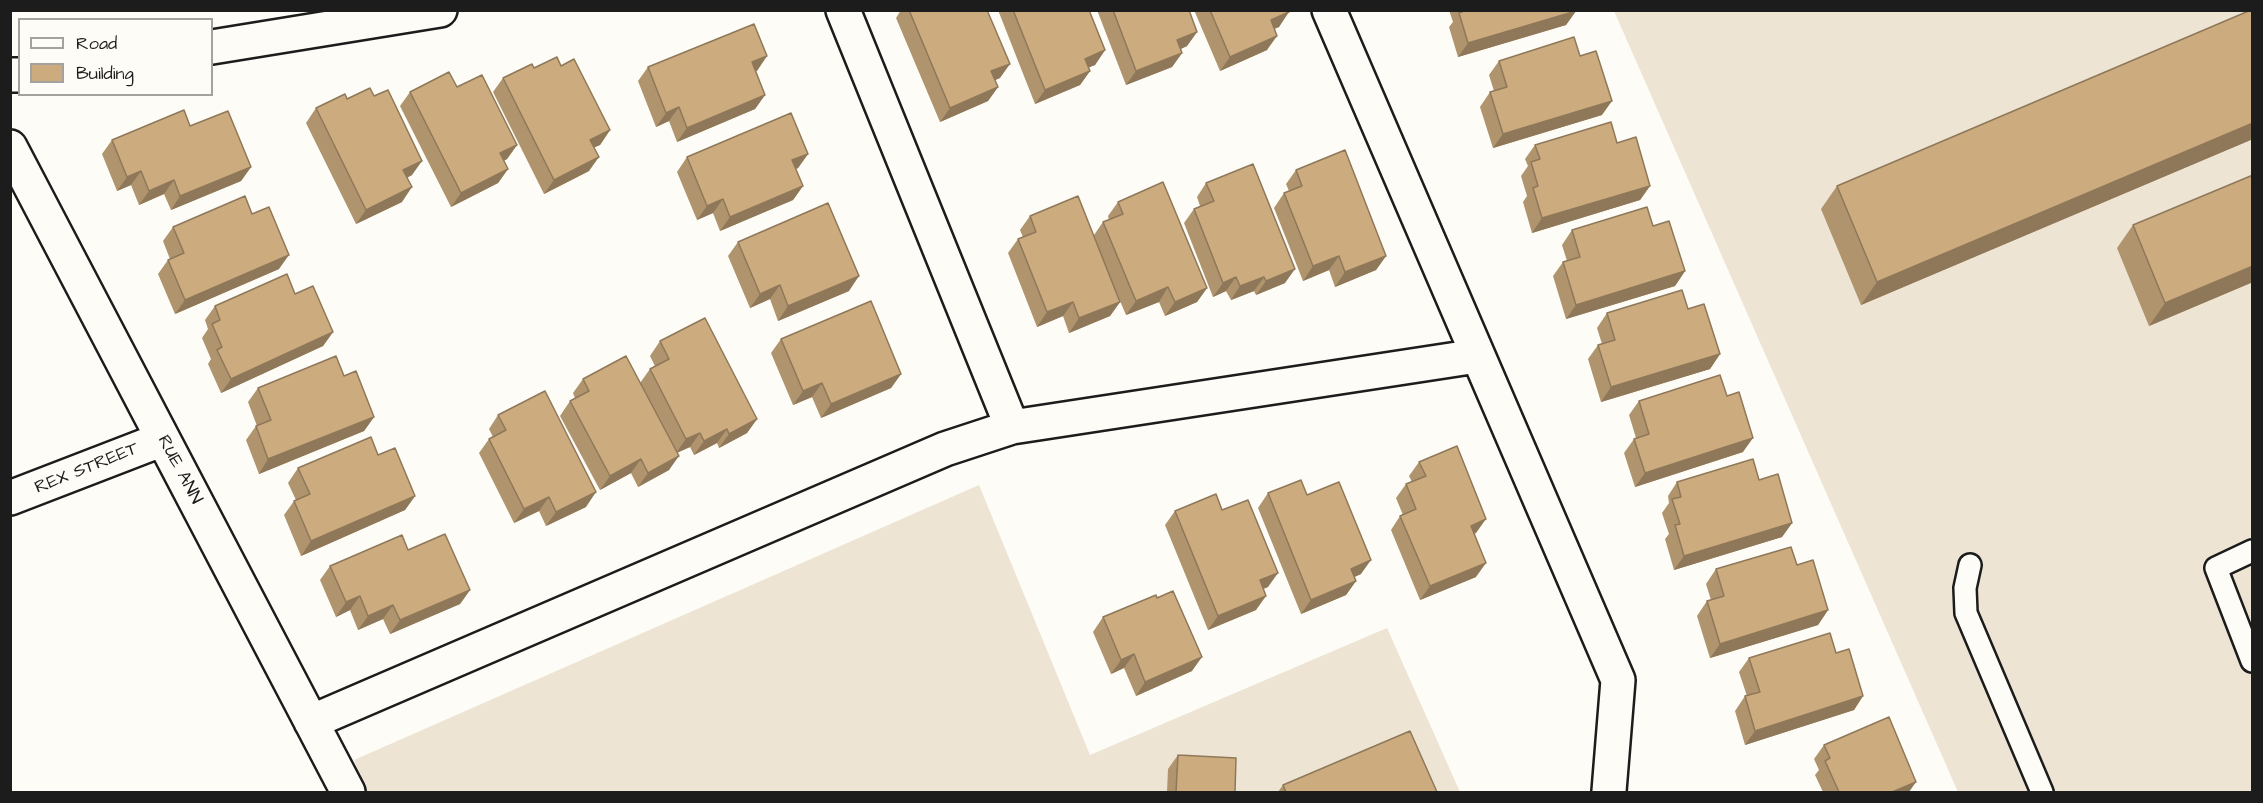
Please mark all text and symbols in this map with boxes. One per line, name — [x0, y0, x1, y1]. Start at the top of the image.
legend — [18, 18, 213, 96]
text: Road — [76, 31, 117, 56]
text: Building — [76, 61, 134, 86]
street label: RUE ANN — [152, 432, 206, 508]
street label: REX STREET — [32, 438, 142, 500]

